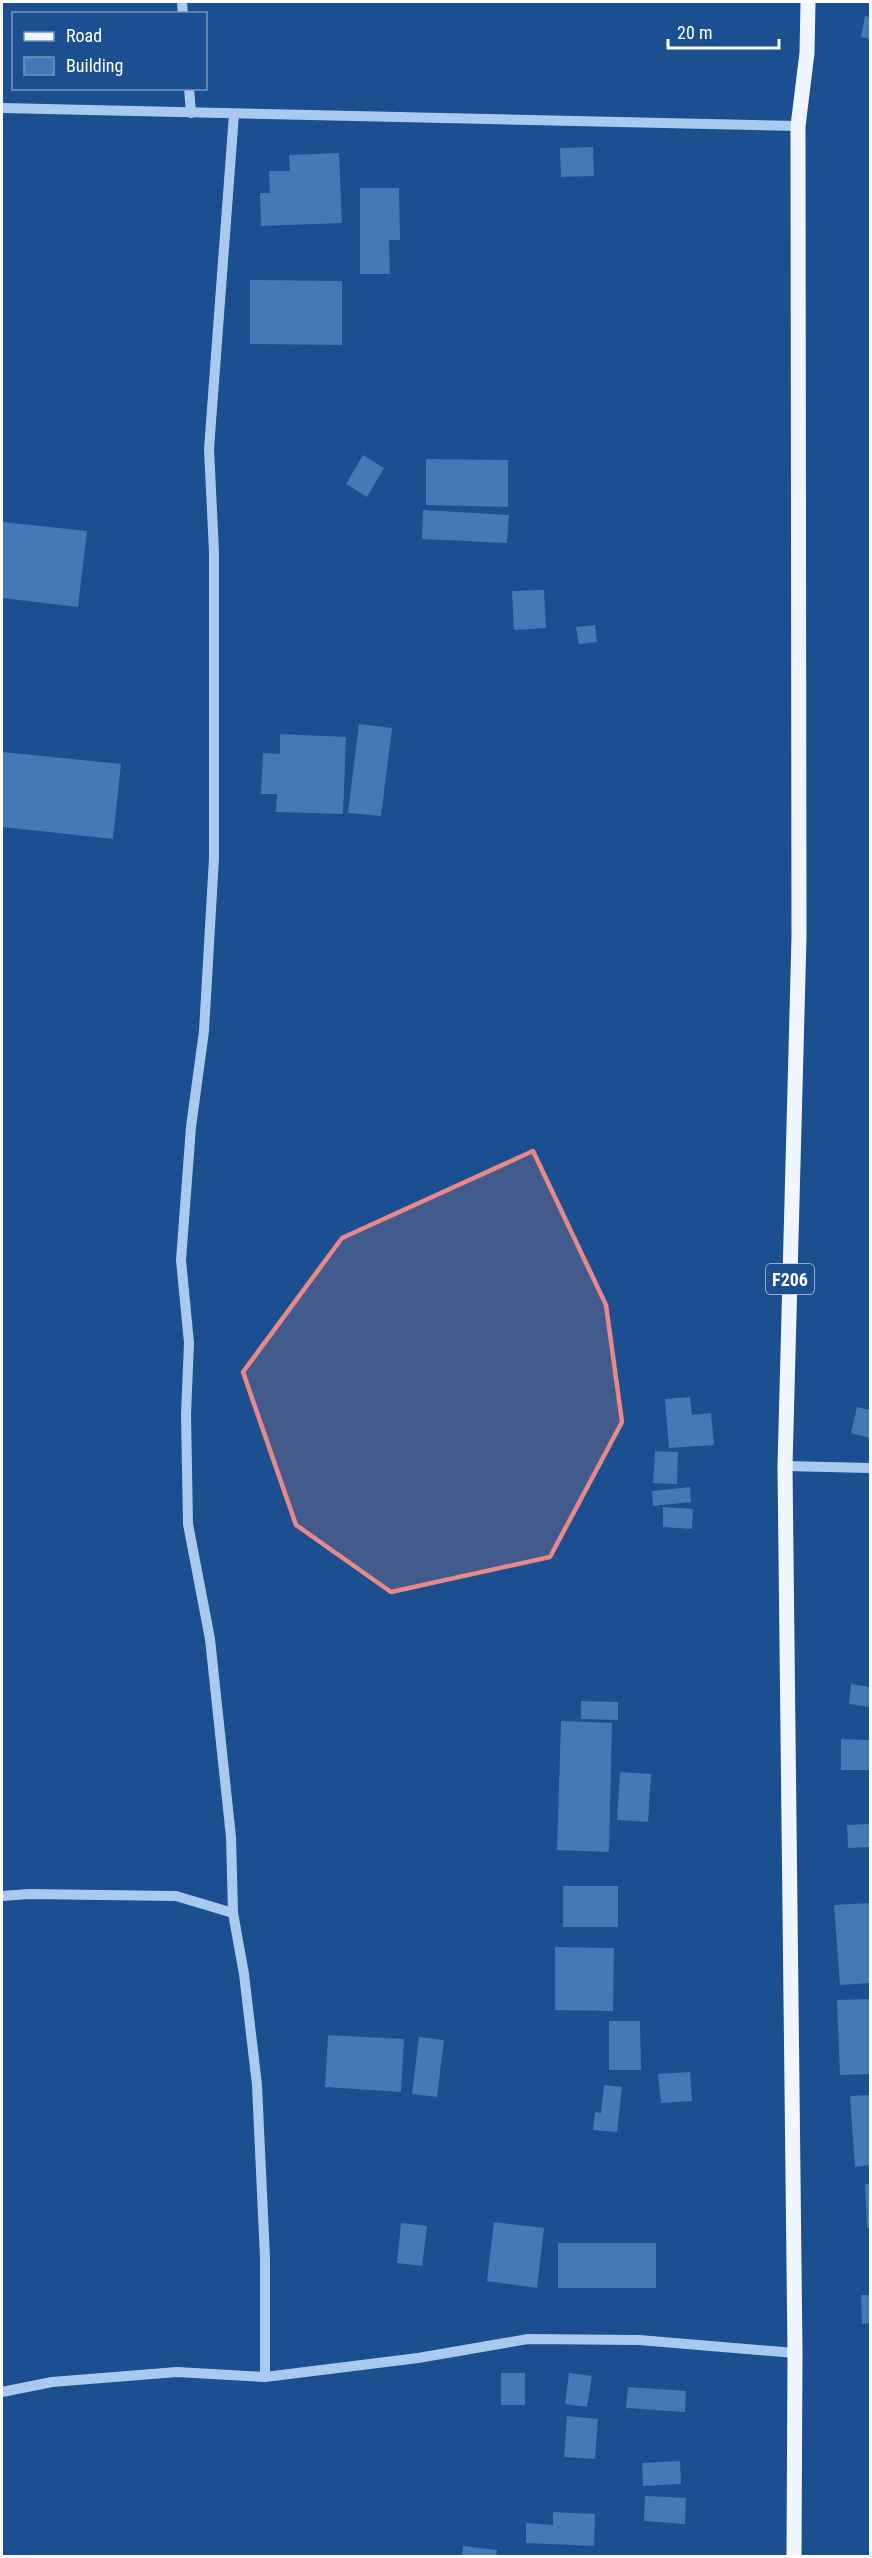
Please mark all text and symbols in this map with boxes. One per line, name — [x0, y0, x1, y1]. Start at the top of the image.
legend — [12, 12, 207, 90]
scale bar — [668, 12, 779, 50]
text: 20 m — [677, 22, 712, 43]
text: Road — [66, 25, 102, 46]
text: Building — [66, 55, 123, 76]
road number: F206 — [766, 1264, 814, 1294]

